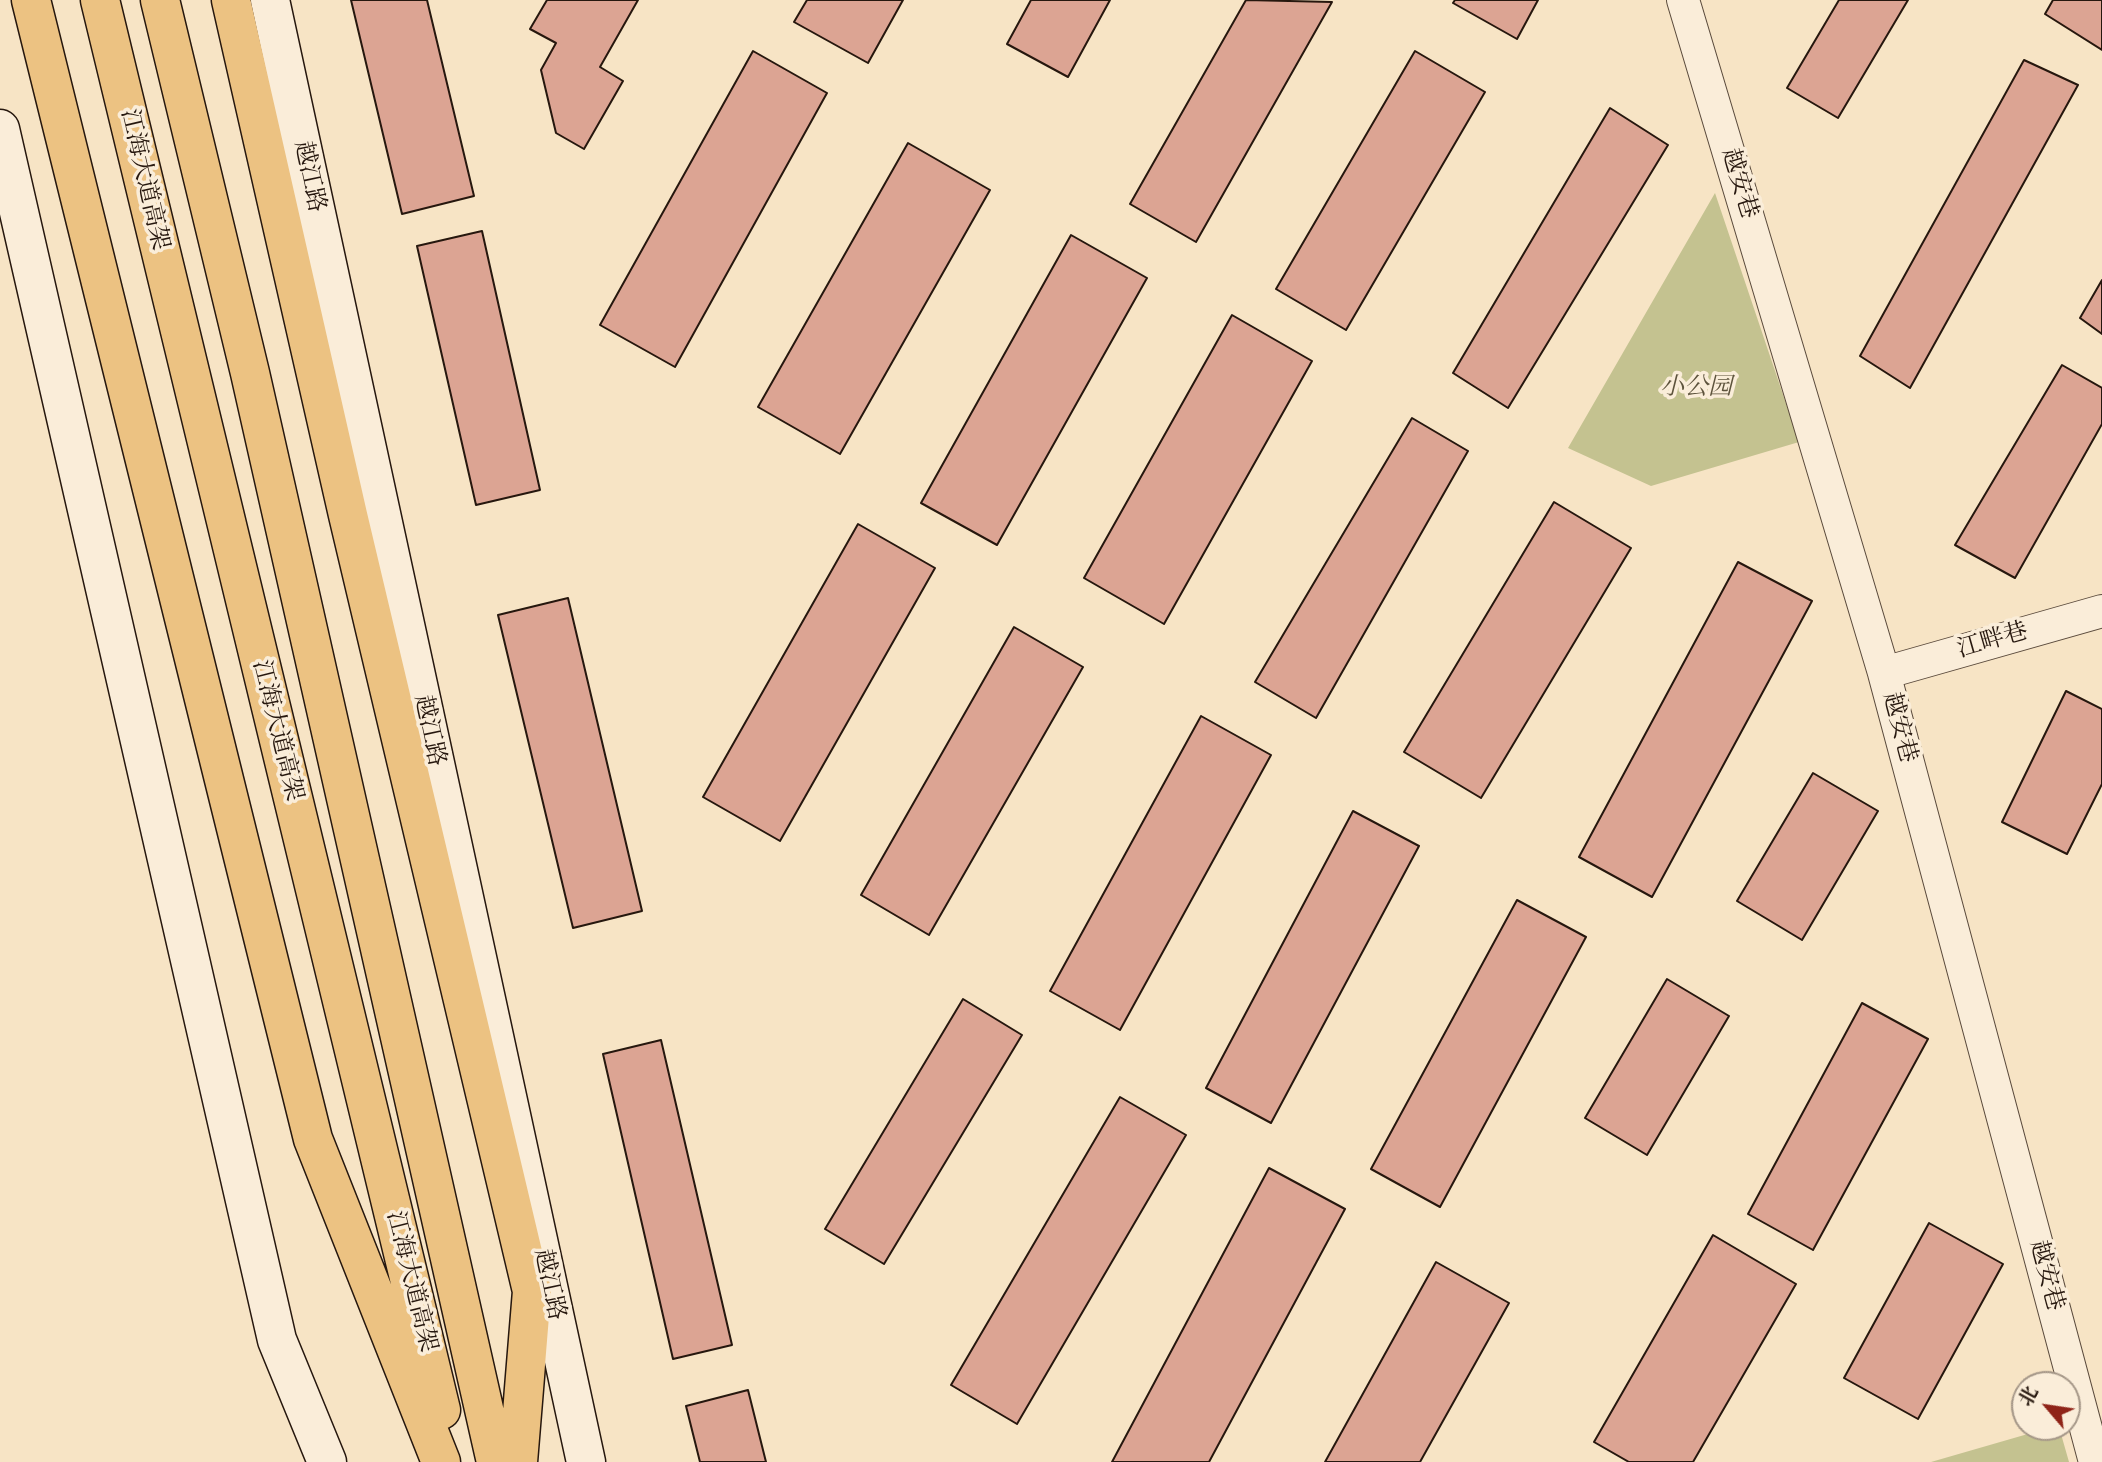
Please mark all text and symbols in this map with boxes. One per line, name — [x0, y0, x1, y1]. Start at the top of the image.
street label: 江海大道高架 — [113, 107, 173, 253]
street label: 越江路 — [286, 139, 330, 215]
street label: 越安巷 — [1714, 145, 1762, 223]
park label: 小公园 — [1660, 375, 1732, 403]
street label: 江畔巷 — [1954, 618, 2032, 666]
street label: 江海大道高架 — [245, 658, 307, 804]
street label: 越安巷 — [1875, 689, 1921, 767]
street label: 越江路 — [406, 693, 450, 769]
street label: 江海大道高架 — [379, 1209, 441, 1355]
street label: 越安巷 — [2022, 1237, 2068, 1315]
street label: 越江路 — [526, 1247, 570, 1323]
north arrow — [2011, 1371, 2081, 1441]
text: 北 — [2014, 1383, 2044, 1411]

